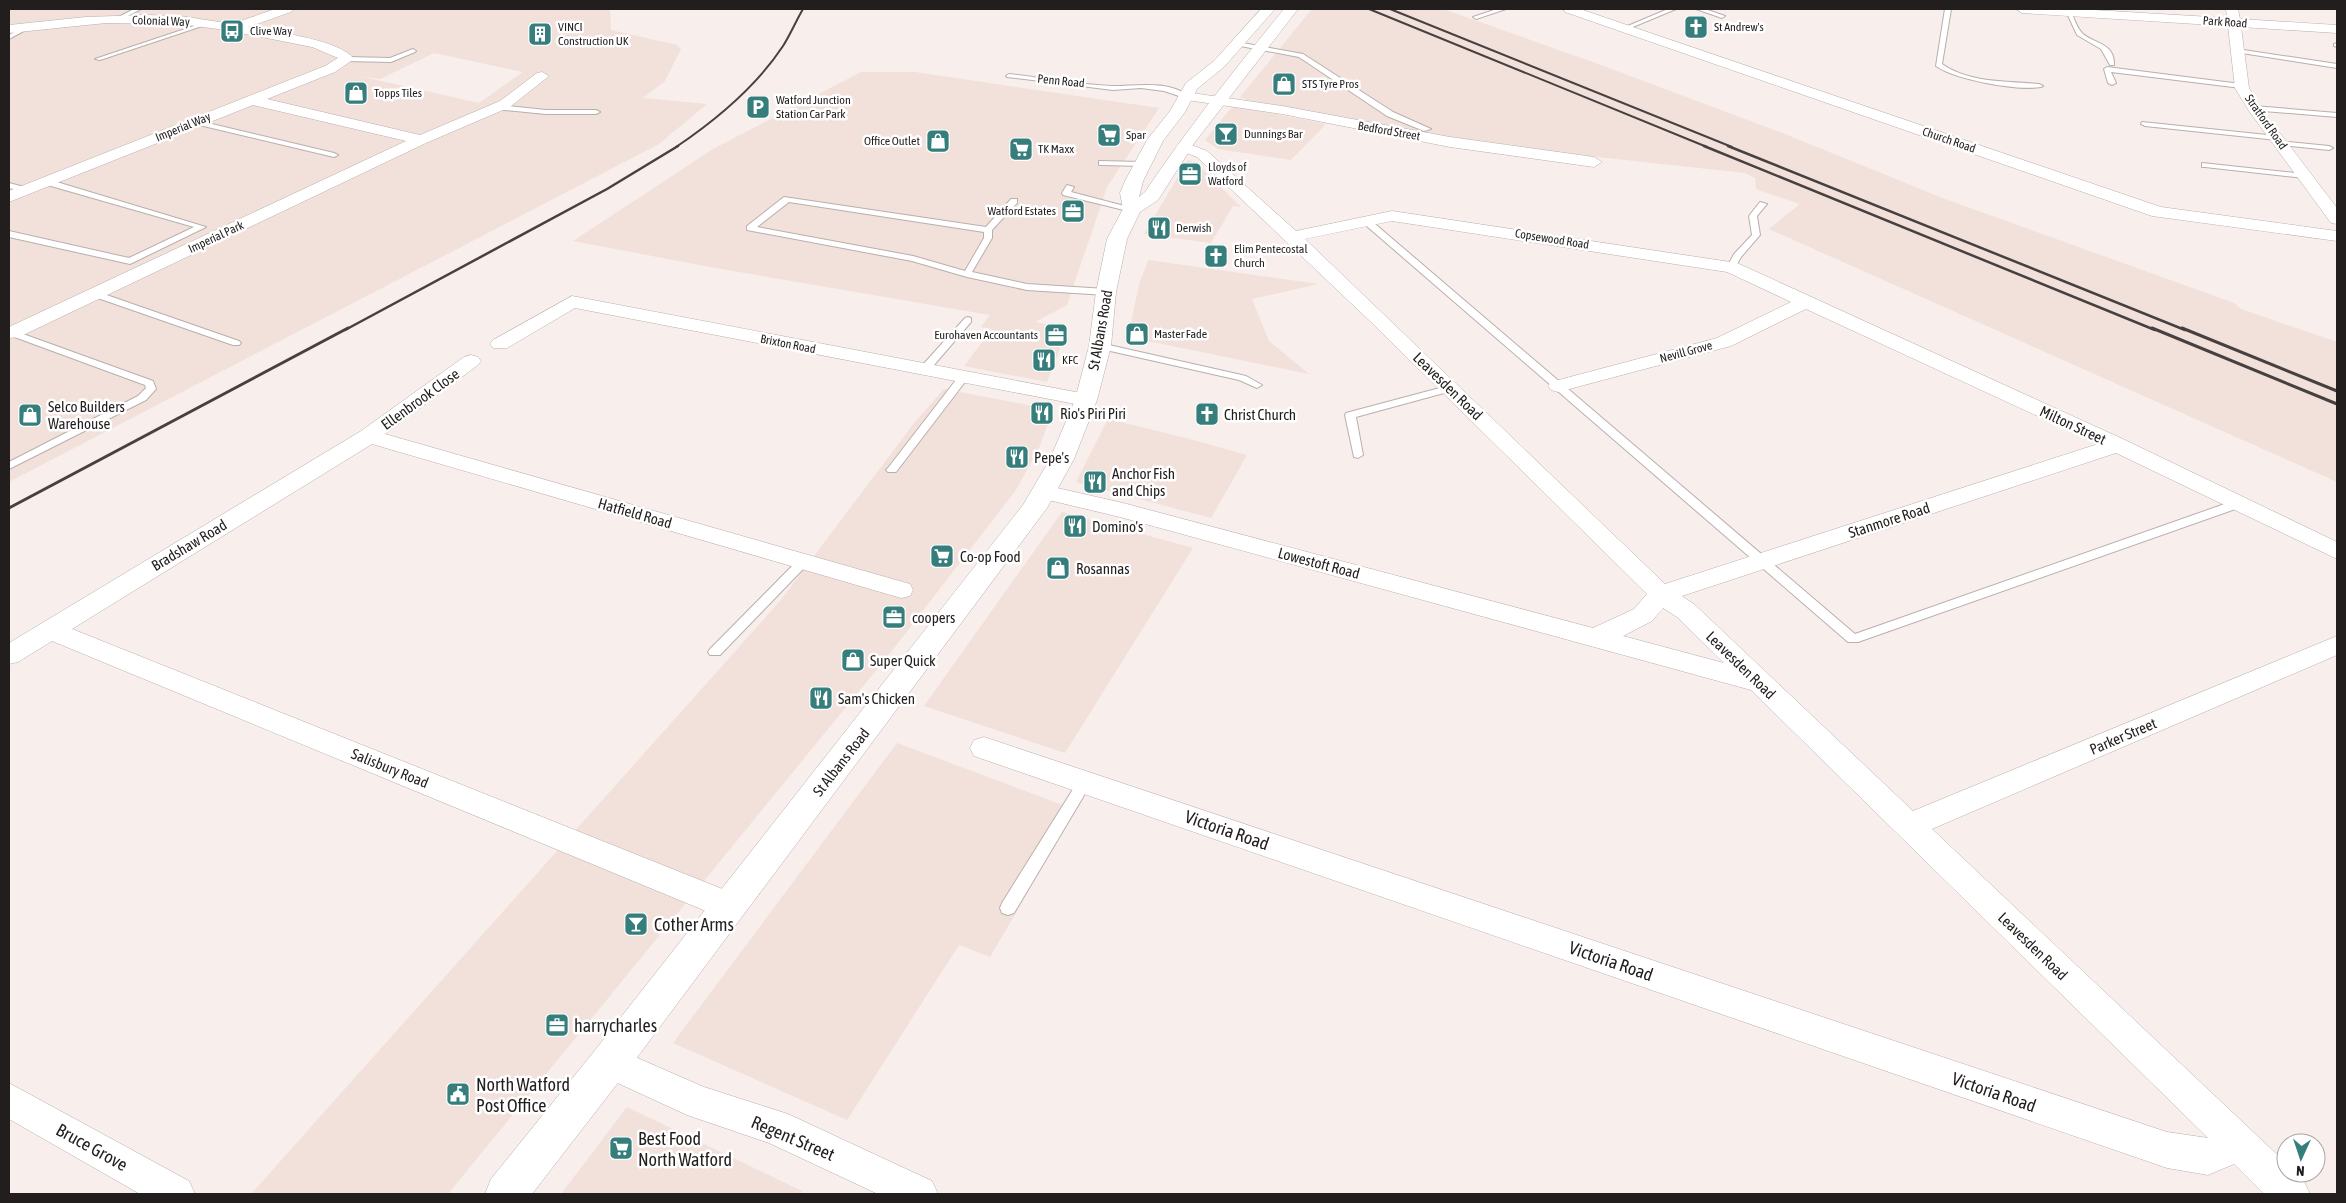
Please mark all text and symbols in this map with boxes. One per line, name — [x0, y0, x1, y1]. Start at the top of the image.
street label: Colonial Way — [132, 13, 190, 29]
street label: Park Road — [2202, 13, 2248, 31]
church icon: St Andrew's — [1683, 14, 1709, 40]
bus stop icon: Clive Way — [219, 18, 245, 44]
place label: VINCI Construction UK — [558, 20, 629, 48]
place label: St Andrew's — [1714, 20, 1764, 34]
building icon: VINCI Construction UK — [527, 21, 553, 47]
place label: Clive Way — [250, 24, 292, 38]
shop icon: STS Tyre Pros — [1271, 71, 1297, 97]
street label: Penn Road — [1037, 72, 1085, 90]
place label: STS Tyre Pros — [1302, 77, 1359, 91]
shop icon: Topps Tiles — [343, 80, 369, 106]
place label: Topps Tiles — [374, 86, 422, 100]
street label: Stratford Road — [2242, 92, 2290, 152]
place label: Watford Junction Station Car Park — [776, 93, 851, 121]
parking icon: Watford Junction Station Car Park — [745, 94, 771, 120]
street label: Imperial Way — [153, 110, 213, 144]
street label: Bedford Street — [1357, 119, 1422, 143]
bar icon: Dunnings Bar — [1213, 121, 1239, 147]
supermarket icon: Spar — [1096, 122, 1122, 148]
street label: Church Road — [1921, 124, 1977, 156]
place label: Dunnings Bar — [1244, 127, 1303, 141]
shop icon: Office Outlet — [925, 128, 951, 154]
place label: Spar — [1126, 128, 1146, 142]
place label: Office Outlet — [864, 134, 921, 148]
supermarket icon: TK Maxx — [1008, 136, 1034, 162]
place label: TK Maxx — [1038, 142, 1074, 156]
place label: Lloyds of Watford — [1208, 160, 1247, 188]
office icon: Lloyds of Watford — [1177, 161, 1203, 187]
office icon: Watford Estates — [1060, 198, 1086, 224]
place label: Watford Estates — [987, 204, 1056, 218]
restaurant icon: Derwish — [1146, 215, 1172, 241]
street label: Imperial Park — [186, 218, 247, 256]
place label: Derwish — [1176, 221, 1212, 235]
street label: Copsewood Road — [1514, 226, 1590, 252]
place label: Elim Pentecostal Church — [1234, 242, 1308, 270]
church icon: Elim Pentecostal Church — [1203, 243, 1229, 269]
street label: St Albans Road — [1085, 288, 1115, 372]
shop icon: Master Fade — [1124, 321, 1150, 347]
office icon: Eurohaven Accountants — [1043, 322, 1069, 348]
place label: Master Fade — [1154, 327, 1207, 341]
place label: Eurohaven Accountants — [934, 328, 1038, 342]
street label: Brixton Road — [759, 332, 817, 356]
street label: Nevill Grove — [1658, 338, 1714, 366]
restaurant icon: KFC — [1031, 347, 1057, 373]
street label: Leavesden Road — [1410, 349, 1486, 423]
place label: KFC — [1062, 353, 1079, 367]
street label: Ellenbrook Close — [378, 365, 462, 433]
place label: Selco Builders Warehouse — [48, 398, 125, 432]
restaurant icon: Rio's Piri Piri — [1029, 400, 1055, 426]
church icon: Christ Church — [1194, 401, 1220, 427]
shop icon: Selco Builders Warehouse — [17, 402, 43, 428]
street label: Milton Street — [2037, 402, 2109, 448]
place label: Rio's Piri Piri — [1060, 405, 1126, 422]
place label: Christ Church — [1224, 406, 1296, 423]
restaurant icon: Pepe's — [1004, 444, 1030, 470]
place label: Pepe's — [1034, 449, 1069, 466]
place label: Anchor Fish and Chips — [1112, 465, 1175, 499]
restaurant icon: Anchor Fish and Chips — [1082, 469, 1108, 495]
street label: Hatfield Road — [596, 494, 674, 532]
street label: Stanmore Road — [1846, 499, 1932, 541]
restaurant icon: Domino's — [1062, 513, 1088, 539]
street label: Bradshaw Road — [148, 516, 230, 574]
place label: Domino's — [1092, 518, 1143, 535]
supermarket icon: Co-op Food — [929, 543, 955, 569]
street label: Lowestoft Road — [1276, 544, 1362, 582]
place label: Co-op Food — [960, 548, 1021, 565]
shop icon: Rosannas — [1045, 555, 1071, 581]
place label: Rosannas — [1076, 560, 1130, 577]
office icon: coopers — [881, 604, 907, 630]
place label: coopers — [912, 609, 955, 626]
street label: Leavesden Road — [1703, 628, 1779, 702]
shop icon: Super Quick — [840, 647, 866, 673]
place label: Super Quick — [870, 652, 936, 669]
restaurant icon: Sam's Chicken — [808, 685, 834, 711]
place label: Sam's Chicken — [838, 690, 915, 707]
street label: Parker Street — [2087, 714, 2159, 758]
street label: St Albans Road — [809, 725, 873, 799]
street label: Salisbury Road — [349, 745, 431, 791]
street label: Victoria Road — [1182, 806, 1272, 854]
street label: Leavesden Road — [1995, 909, 2071, 983]
bar icon: Cother Arms — [623, 911, 649, 937]
place label: Cother Arms — [654, 914, 734, 935]
street label: Victoria Road — [1566, 937, 1656, 985]
office icon: harrycharles — [544, 1012, 570, 1038]
place label: harrycharles — [574, 1015, 657, 1036]
street label: Victoria Road — [1949, 1068, 2039, 1116]
place label: North Watford Post Office — [476, 1074, 570, 1116]
public building icon: North Watford Post Office — [445, 1081, 471, 1107]
street label: Regent Street — [748, 1111, 838, 1165]
street label: Bruce Grove — [53, 1119, 131, 1175]
place label: Best Food North Watford — [638, 1128, 732, 1170]
north arrow — [2276, 1133, 2326, 1183]
supermarket icon: Best Food North Watford — [608, 1135, 634, 1161]
text: N — [2296, 1163, 2305, 1179]

